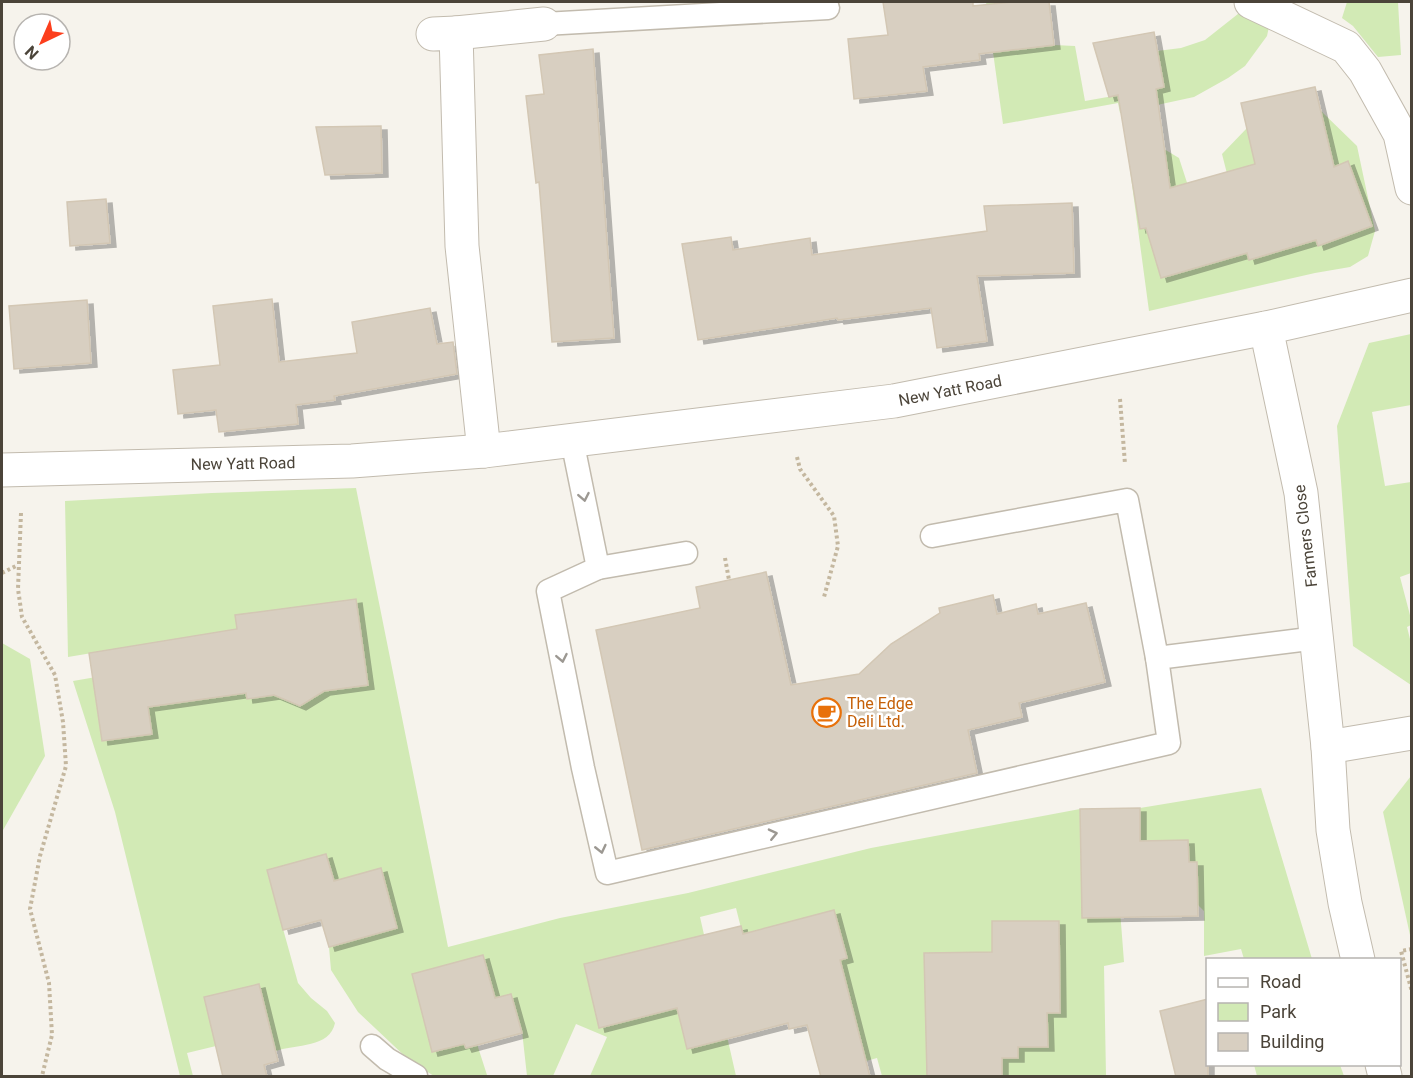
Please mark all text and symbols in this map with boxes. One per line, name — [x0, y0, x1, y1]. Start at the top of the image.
north arrow — [12, 12, 72, 72]
text: N — [21, 42, 43, 63]
street label: New Yatt Road — [897, 371, 1003, 410]
street label: New Yatt Road — [190, 453, 296, 474]
street label: Farmers Close — [1290, 484, 1321, 588]
one-way arrow — [577, 492, 590, 502]
one-way arrow — [555, 652, 568, 662]
place label: The Edge Deli Ltd. — [847, 694, 913, 731]
cafe icon: The Edge Deli Ltd. — [810, 696, 842, 728]
one-way arrow — [768, 829, 778, 842]
one-way arrow — [594, 843, 607, 853]
legend — [1206, 958, 1401, 1066]
text: Road — [1260, 971, 1301, 992]
text: Park — [1260, 1001, 1297, 1022]
text: Building — [1260, 1031, 1324, 1052]

